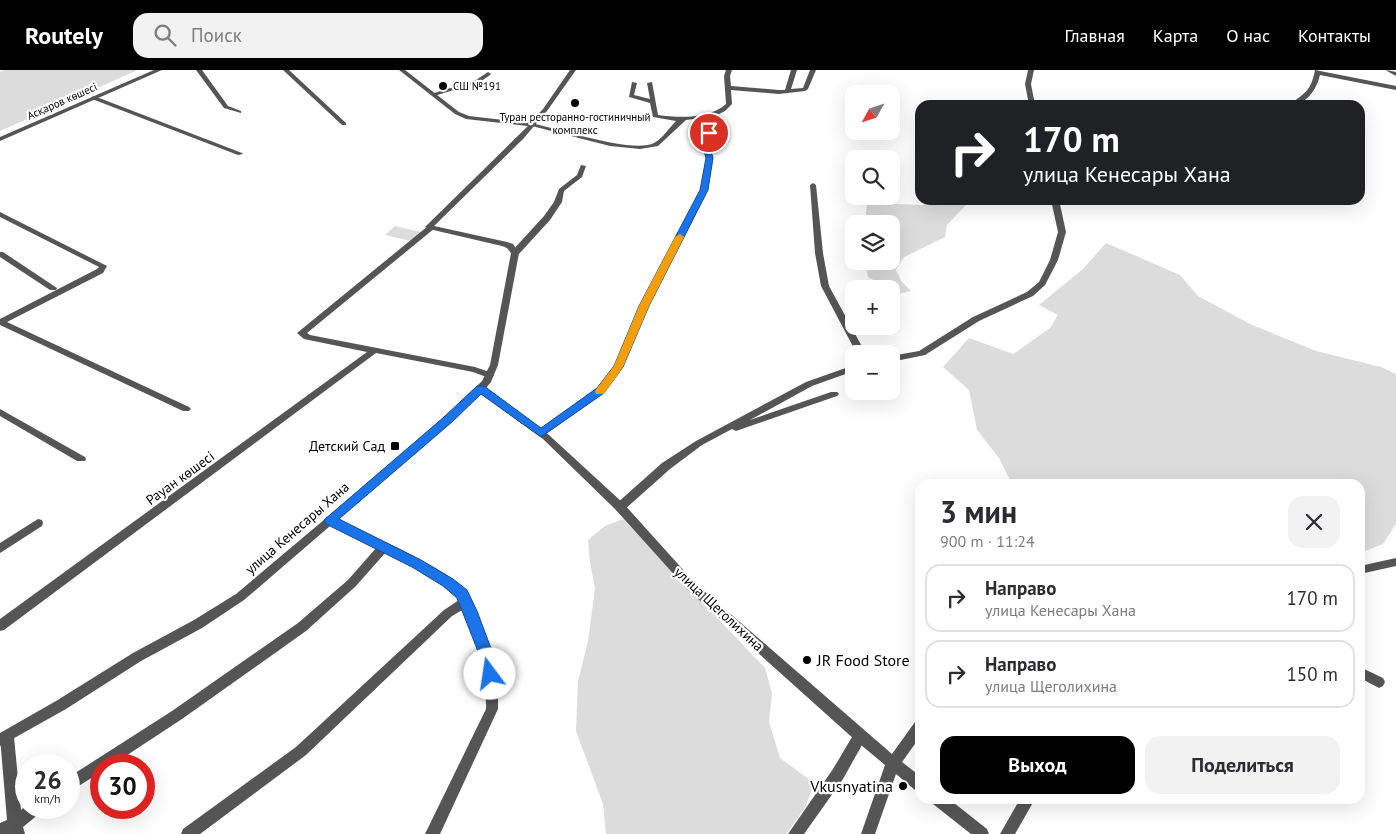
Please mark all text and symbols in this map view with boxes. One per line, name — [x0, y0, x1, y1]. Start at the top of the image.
search box — [133, 13, 483, 58]
text: Routely — [25, 20, 103, 51]
icon: search — [151, 21, 179, 49]
text: Поиск — [191, 23, 242, 47]
text: Главная — [1064, 24, 1125, 47]
text: Карта — [1153, 24, 1198, 47]
text: О нас — [1226, 24, 1270, 47]
text: Контакты — [1298, 24, 1371, 47]
street label: Асқаров көшесі — [25, 79, 99, 123]
place label: СШ №191 — [453, 79, 501, 93]
marker: СШ №191 — [437, 80, 449, 92]
north arrow — [845, 85, 900, 140]
map controls — [845, 85, 900, 400]
marker: Туран ресторанно-гостиничный комплекс — [569, 97, 581, 109]
place label: Туран ресторанно-гостиничный комплекс — [499, 110, 651, 137]
pin — [688, 112, 730, 154]
text: 170 m — [1023, 116, 1120, 162]
icon: arrive — [695, 119, 723, 147]
icon: right — [940, 120, 1005, 185]
button: search — [845, 150, 900, 205]
text: улица Кенесары Хана — [1023, 160, 1231, 188]
button: layers — [845, 215, 900, 270]
button: + — [845, 280, 900, 335]
button: − — [845, 345, 900, 400]
place label: Детский Сад — [309, 437, 385, 455]
marker: Детский Сад — [389, 440, 401, 452]
street label: Рауан көшесі — [142, 447, 218, 509]
street label: улица Кенесары Хана — [241, 478, 353, 578]
text: 3 мин — [940, 492, 1017, 531]
button: close — [1288, 496, 1340, 548]
text: 900 m · 11:24 — [940, 531, 1035, 551]
street label: улица Щеголихина — [671, 563, 767, 655]
text: Направо — [985, 576, 1056, 600]
icon: right — [942, 584, 970, 612]
text: 170 m — [1286, 586, 1338, 610]
text: улица Кенесары Хана — [985, 600, 1136, 620]
position arrow — [463, 647, 515, 699]
place label: JR Food Store — [816, 650, 910, 670]
text: Направо — [985, 652, 1056, 676]
marker: JR Food Store — [801, 654, 813, 666]
icon: right — [942, 660, 970, 688]
text: 150 m — [1286, 662, 1338, 686]
text: улица Щеголихина — [985, 676, 1117, 696]
button: Выход — [940, 736, 1135, 794]
button: Поделиться — [1145, 736, 1340, 794]
speed limit sign: 30 — [90, 754, 155, 819]
text: 26 — [33, 764, 62, 796]
place label: Vkusnyatina — [809, 776, 893, 796]
marker: Vkusnyatina — [897, 780, 909, 792]
text: km/h — [34, 791, 61, 806]

